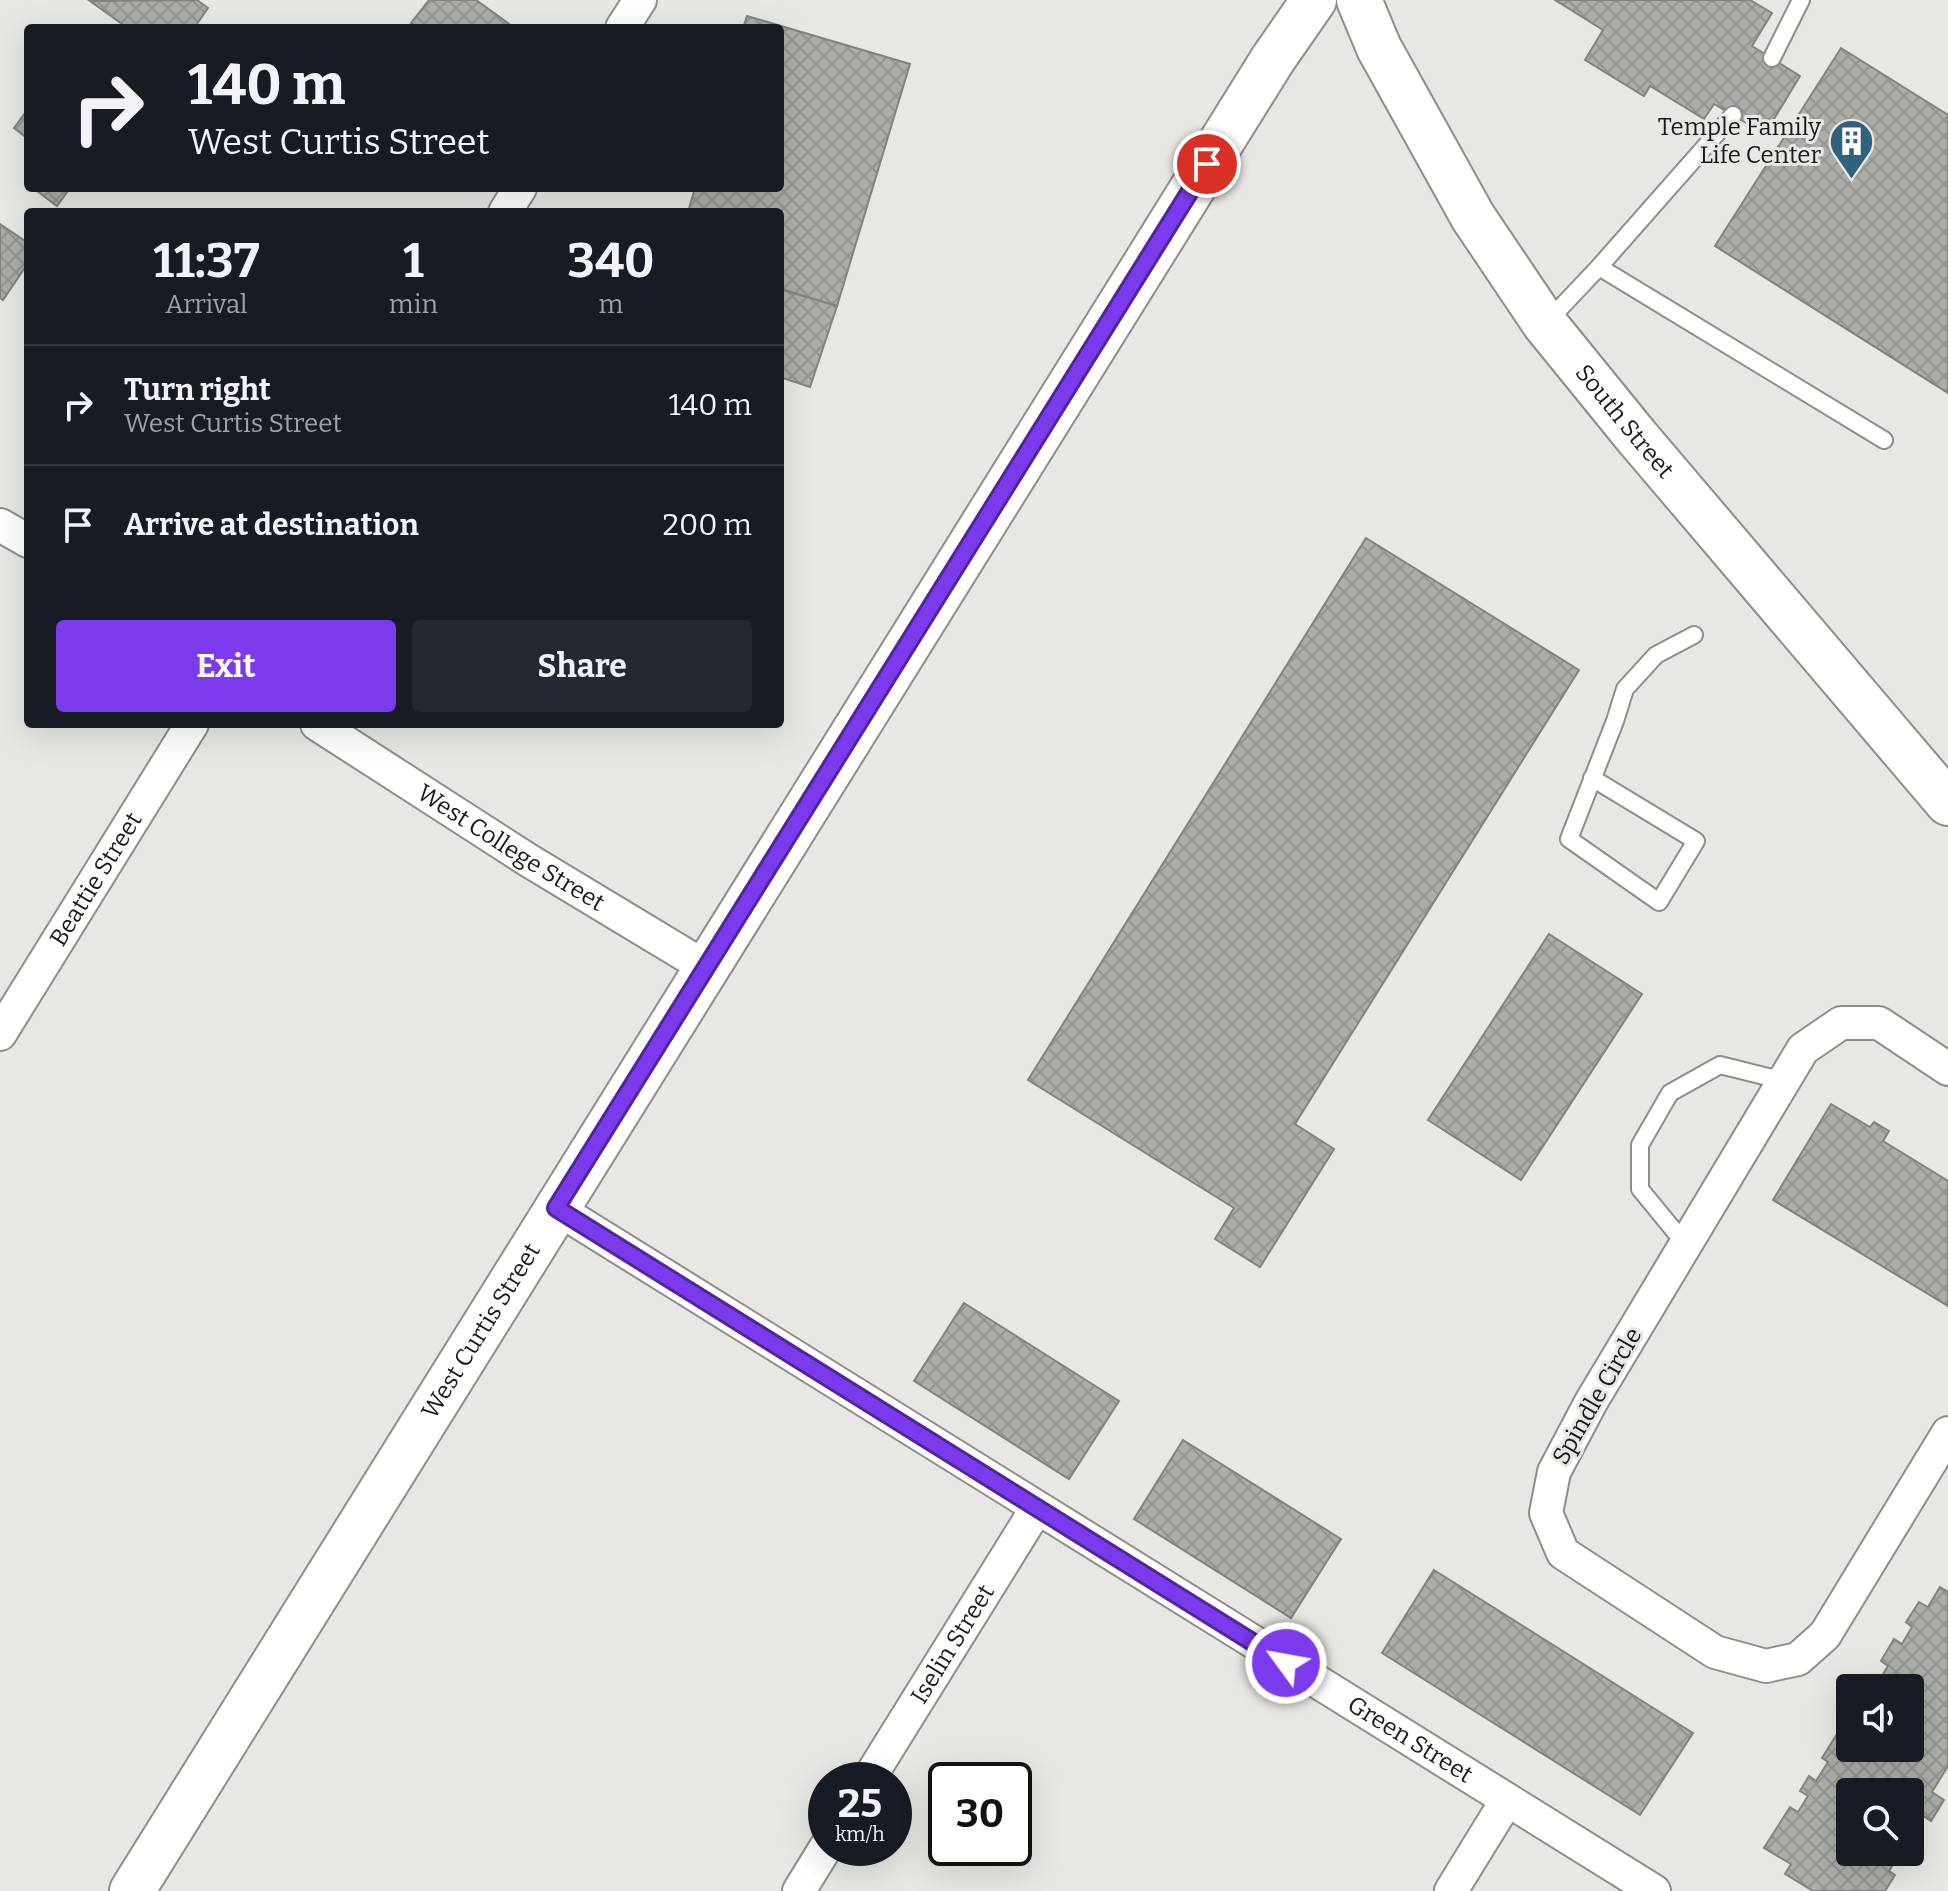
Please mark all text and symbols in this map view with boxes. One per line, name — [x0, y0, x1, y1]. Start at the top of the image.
text: 140 m — [188, 52, 345, 119]
icon: right — [56, 56, 160, 160]
place label: Temple Family Life Center — [1658, 113, 1821, 169]
building icon: Temple Family Life Center — [1828, 117, 1876, 180]
text: West Curtis Street — [188, 120, 490, 164]
pin — [1173, 130, 1241, 198]
icon: arrive — [1185, 142, 1229, 186]
text: 11:37 — [153, 232, 260, 290]
text: 1 — [403, 232, 424, 290]
text: 340 — [567, 232, 655, 290]
text: Arrival — [165, 289, 248, 320]
text: min — [389, 289, 438, 320]
text: m — [599, 289, 623, 320]
street label: South Street — [1570, 359, 1680, 484]
text: Turn right — [124, 372, 271, 408]
icon: right — [56, 383, 100, 427]
text: 140 m — [668, 387, 752, 423]
text: West Curtis Street — [124, 408, 342, 439]
icon: arrive — [56, 503, 100, 547]
text: Arrive at destination — [124, 507, 419, 543]
text: 200 m — [663, 507, 752, 543]
button: Exit — [56, 620, 396, 712]
button: Share — [412, 620, 752, 712]
street label: West College Street — [412, 778, 610, 917]
street label: Beattie Street — [44, 807, 148, 951]
street label: West Curtis Street — [416, 1238, 546, 1424]
street label: Spindle Circle — [1547, 1323, 1647, 1469]
street label: Iselin Street — [905, 1579, 1000, 1709]
position arrow — [1244, 1621, 1328, 1705]
map controls — [1836, 1674, 1924, 1866]
button: sound — [1836, 1674, 1924, 1762]
street label: Green Street — [1343, 1690, 1478, 1789]
speed limit sign: 30 — [928, 1762, 1032, 1866]
button: search — [1836, 1778, 1924, 1866]
text: 25 — [838, 1780, 882, 1828]
text: km/h — [835, 1822, 885, 1846]

